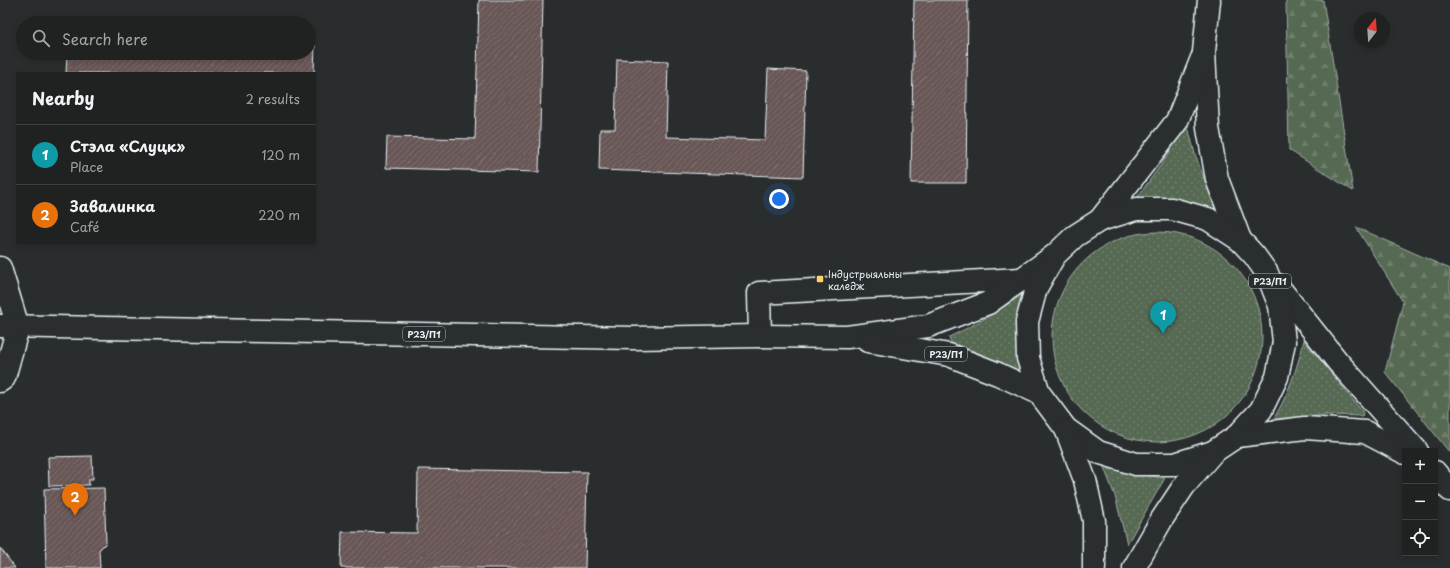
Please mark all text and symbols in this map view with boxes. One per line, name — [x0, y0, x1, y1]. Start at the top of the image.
north arrow — [1354, 12, 1390, 48]
search box — [16, 16, 316, 60]
icon: search — [30, 27, 52, 49]
text: Search here — [62, 27, 148, 50]
text: Nearby — [32, 85, 94, 111]
text: 2 results — [246, 89, 300, 108]
text: Стэла «Слуцк» — [70, 134, 185, 157]
text: 1 — [42, 145, 48, 164]
text: 120 m — [261, 145, 300, 164]
text: Place — [70, 157, 103, 176]
your location — [769, 189, 789, 209]
text: Завалинка — [70, 194, 155, 217]
text: 2 — [40, 205, 50, 224]
text: 220 m — [258, 205, 300, 224]
text: Café — [70, 217, 99, 236]
place label: Індустрыяльны каледж — [828, 266, 902, 293]
marker: Індустрыяльны каледж — [815, 274, 825, 284]
road number: Р23/П1 — [1249, 274, 1291, 288]
pin: 1 — [1150, 301, 1176, 334]
road number: Р23/П1 — [403, 327, 445, 341]
road number: Р23/П1 — [925, 347, 967, 361]
map controls — [1402, 448, 1438, 556]
button: + — [1402, 448, 1438, 484]
pin: 2 — [62, 483, 88, 516]
button: − — [1402, 484, 1438, 520]
button: locate — [1402, 520, 1438, 556]

